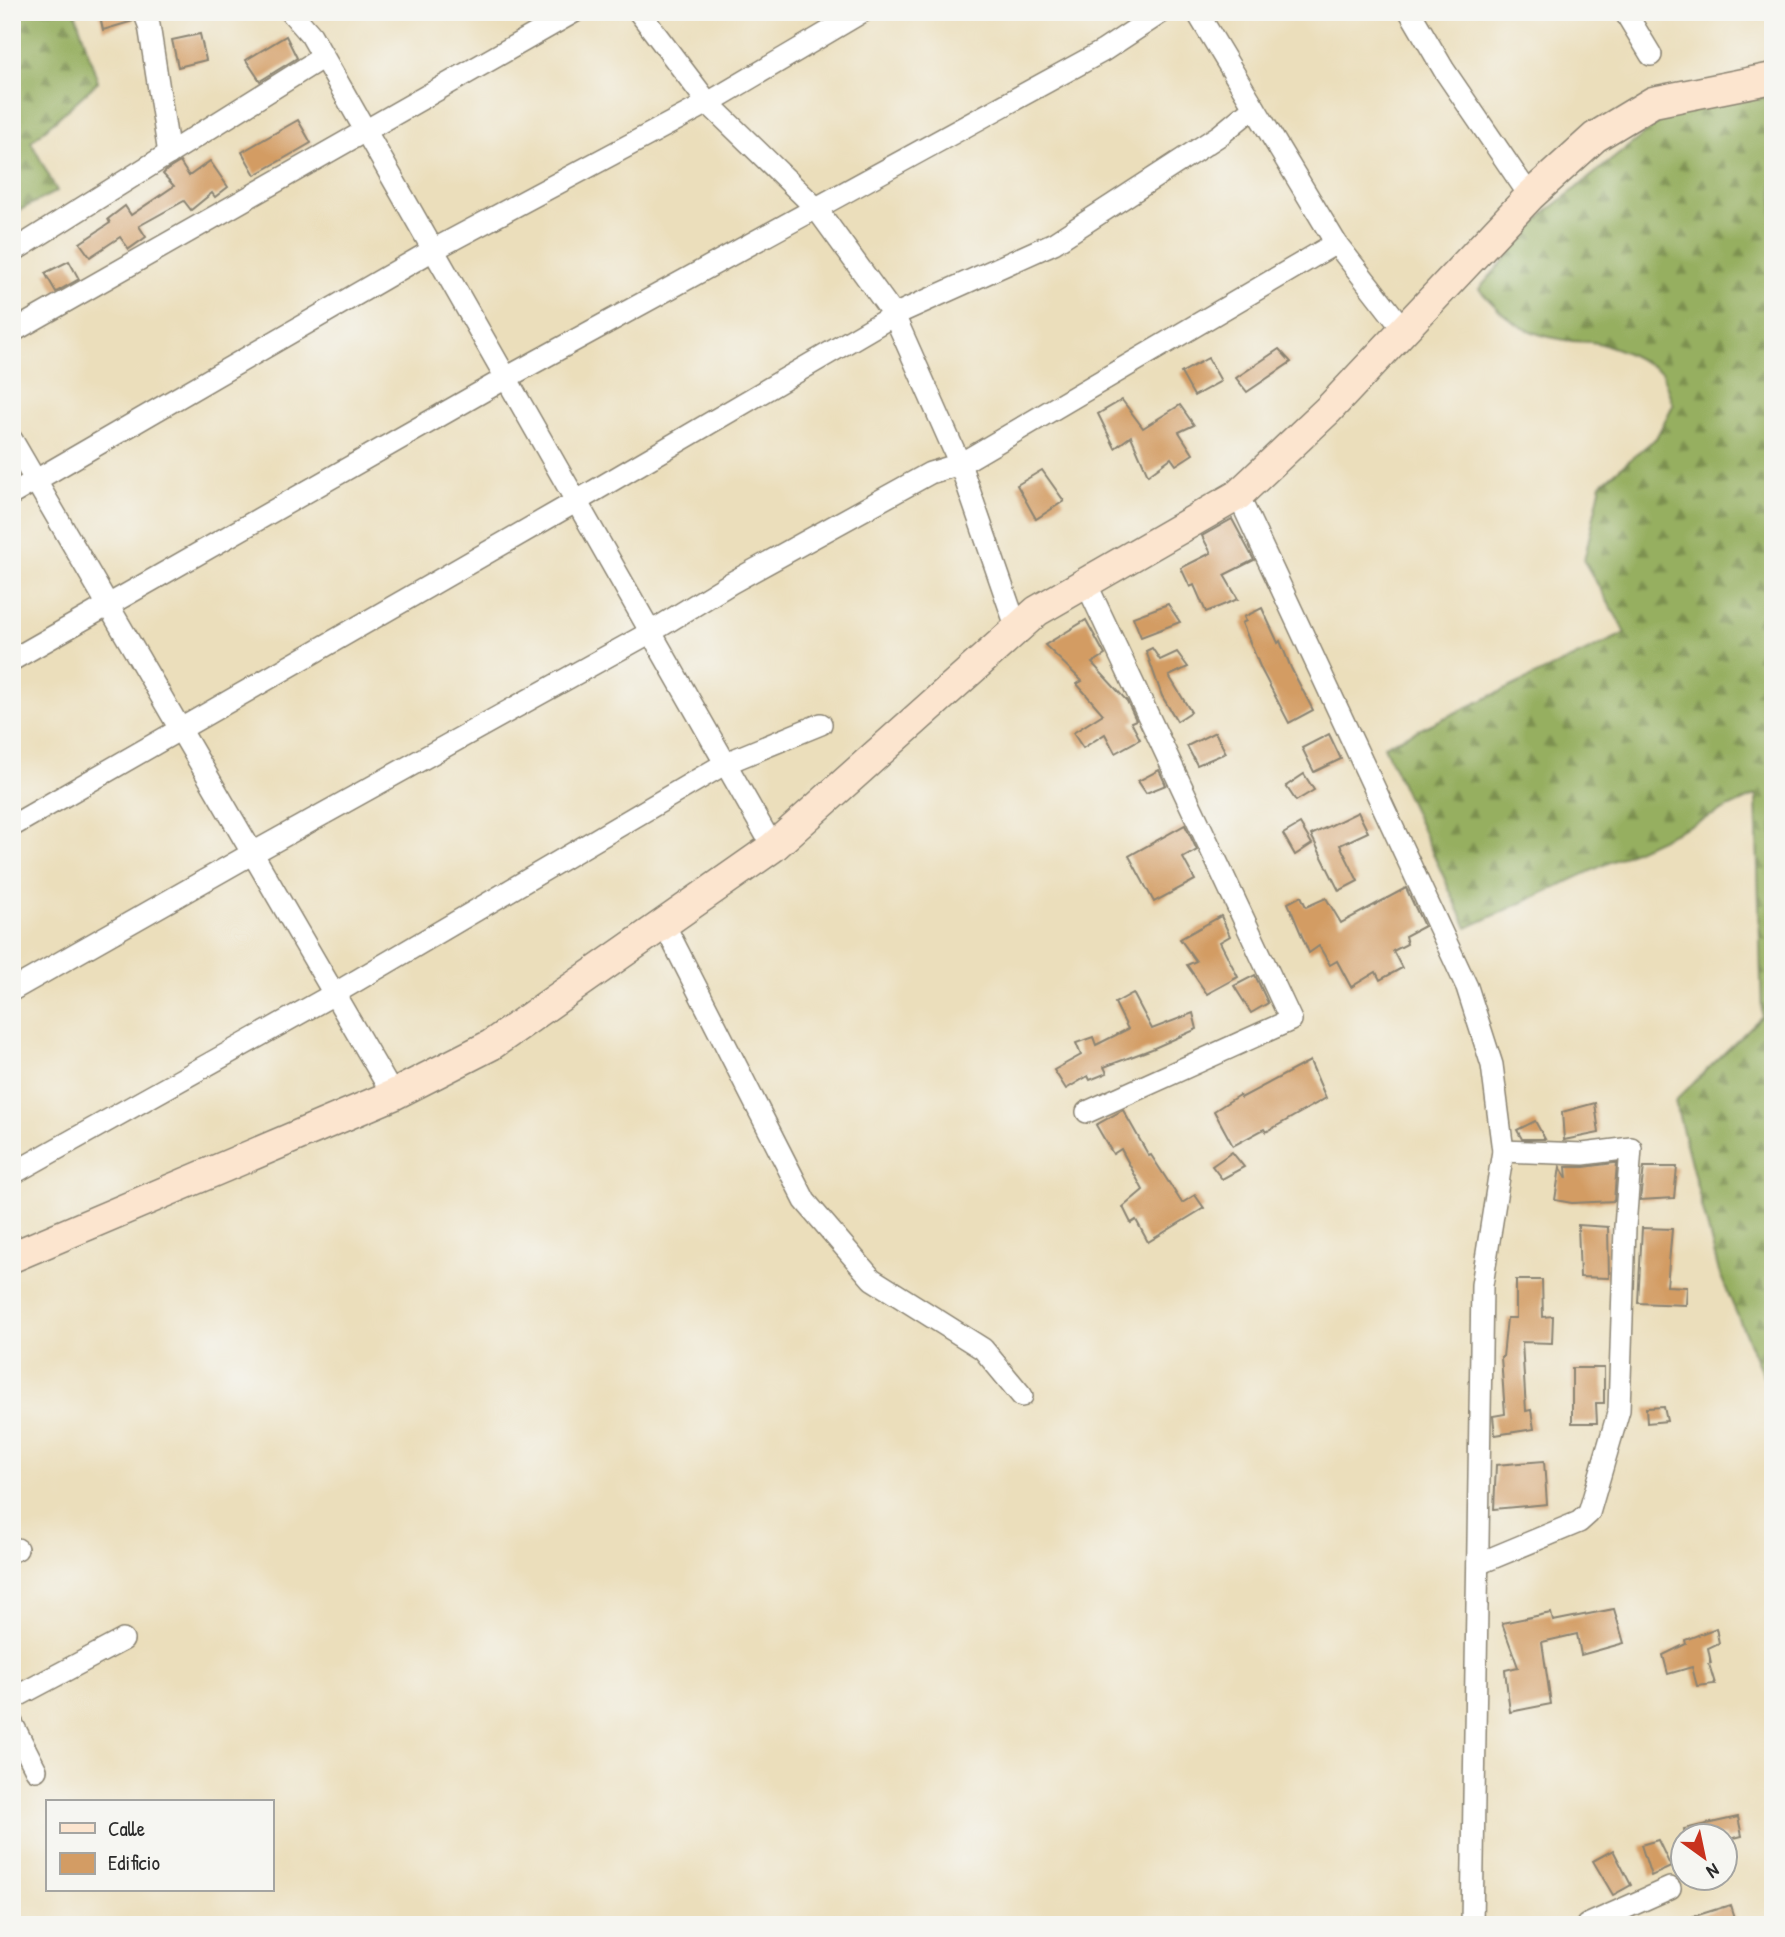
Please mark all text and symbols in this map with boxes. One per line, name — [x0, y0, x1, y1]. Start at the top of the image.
legend — [46, 1800, 273, 1892]
text: Calle — [108, 1814, 145, 1843]
north arrow — [1670, 1822, 1740, 1892]
text: Edificio — [108, 1848, 160, 1877]
text: N — [1702, 1858, 1725, 1885]

